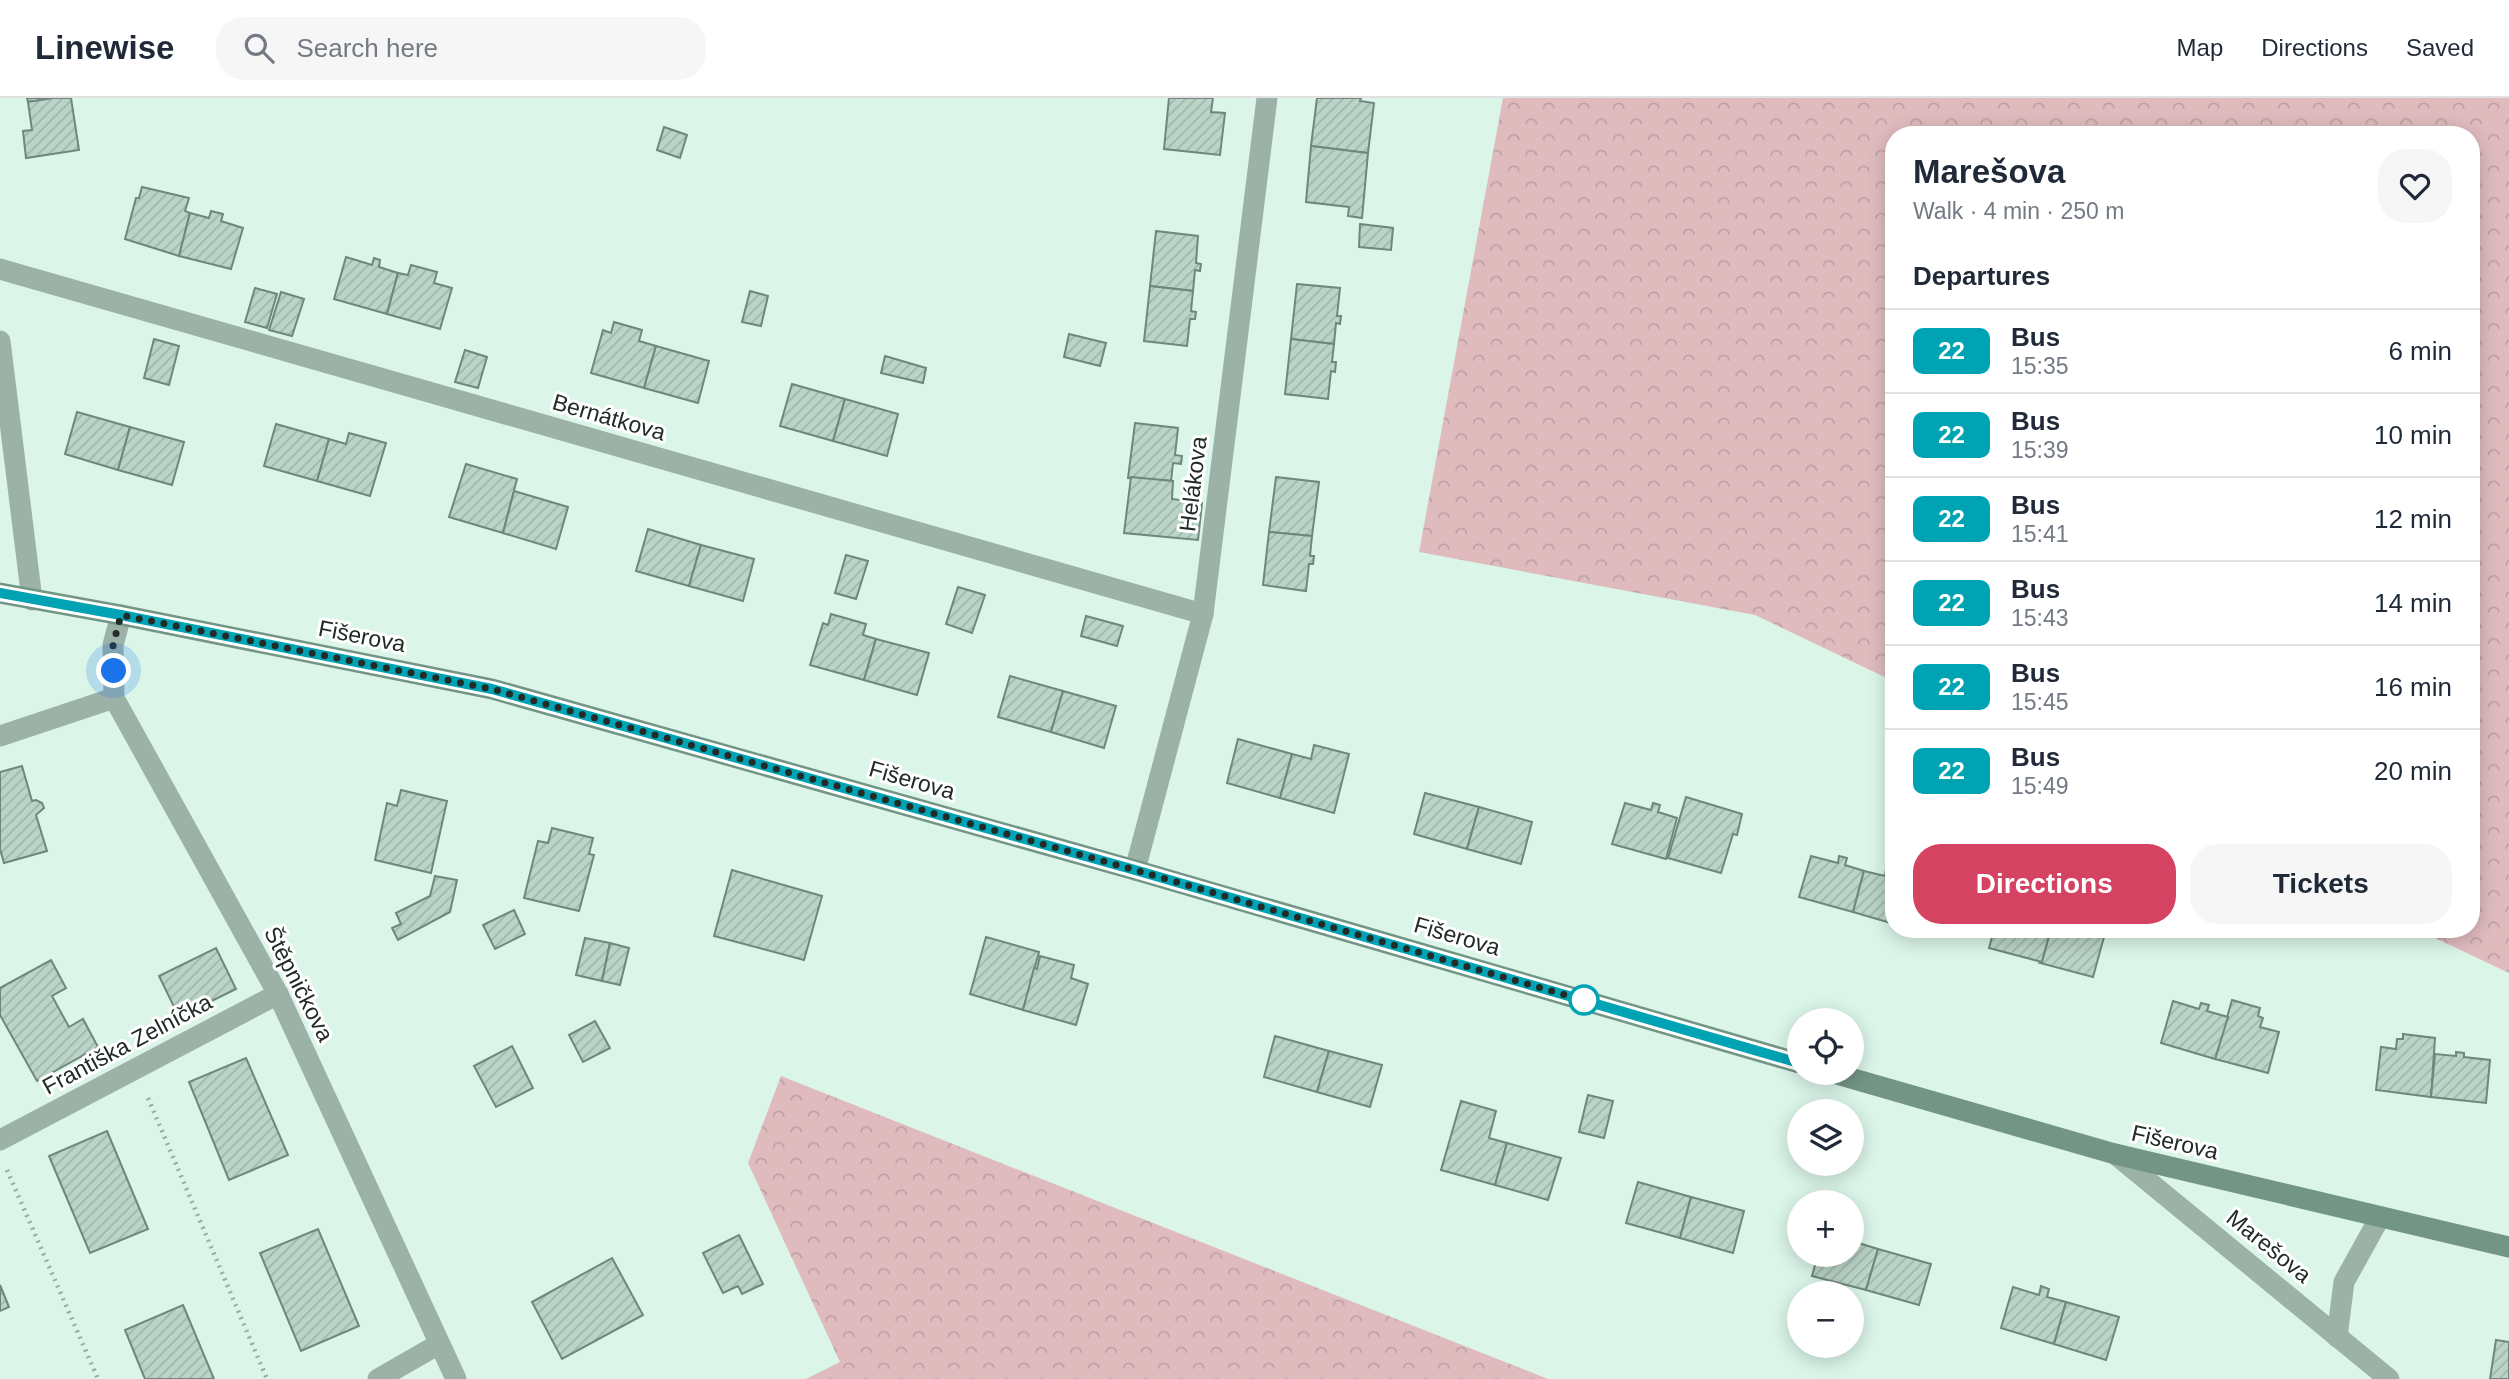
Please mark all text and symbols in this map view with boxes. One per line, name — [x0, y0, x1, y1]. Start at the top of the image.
search box — [216, 17, 706, 80]
text: Linewise — [35, 29, 174, 66]
icon: search — [240, 29, 278, 67]
text: Search here — [296, 33, 438, 63]
text: Map — [2177, 34, 2223, 61]
text: Directions — [2261, 34, 2368, 61]
text: Saved — [2406, 34, 2474, 61]
button: heart — [2378, 149, 2452, 223]
text: Marešova — [1913, 153, 2065, 190]
text: Walk · 4 min · 250 m — [1913, 198, 2124, 224]
text: Departures — [1913, 261, 2050, 291]
text: Bus — [2011, 322, 2060, 352]
text: 6 min — [2388, 336, 2452, 366]
text: 22 — [1938, 337, 1965, 364]
text: 15:35 — [2011, 353, 2069, 379]
street label: Bernátkova — [549, 388, 669, 446]
text: Bus — [2011, 406, 2060, 436]
text: 10 min — [2374, 420, 2452, 450]
text: 22 — [1938, 421, 1965, 448]
street label: Helákova — [1174, 435, 1212, 533]
text: 15:39 — [2011, 437, 2069, 463]
text: Bus — [2011, 490, 2060, 520]
text: 12 min — [2374, 504, 2452, 534]
text: 22 — [1938, 505, 1965, 532]
text: 15:41 — [2011, 521, 2069, 547]
text: Bus — [2011, 574, 2060, 604]
text: 14 min — [2374, 588, 2452, 618]
text: 22 — [1938, 589, 1965, 616]
text: 15:43 — [2011, 605, 2069, 631]
street label: Fišerova — [316, 615, 408, 657]
your location — [96, 653, 131, 688]
text: Bus — [2011, 658, 2060, 688]
text: 16 min — [2374, 672, 2452, 702]
text: 22 — [1938, 673, 1965, 700]
text: 15:45 — [2011, 689, 2069, 715]
text: Bus — [2011, 742, 2060, 772]
street label: Fišerova — [866, 755, 958, 805]
text: 20 min — [2374, 756, 2452, 786]
text: 22 — [1938, 757, 1965, 784]
text: 15:49 — [2011, 773, 2069, 799]
button: Directions — [1913, 844, 2176, 924]
button: Tickets — [2190, 844, 2452, 924]
street label: Fišerova — [1411, 911, 1503, 961]
street label: Štěpničkova — [259, 922, 340, 1046]
unlabelled marker — [1569, 985, 1599, 1015]
street label: Františka Zelníčka — [38, 988, 216, 1100]
map controls — [1787, 1008, 1864, 1358]
button: locate — [1787, 1008, 1864, 1085]
button: layers — [1787, 1099, 1864, 1176]
street label: Fišerova — [2129, 1119, 2221, 1165]
button: + — [1787, 1190, 1864, 1267]
street label: Marešova — [2222, 1204, 2317, 1288]
button: − — [1787, 1281, 1864, 1358]

